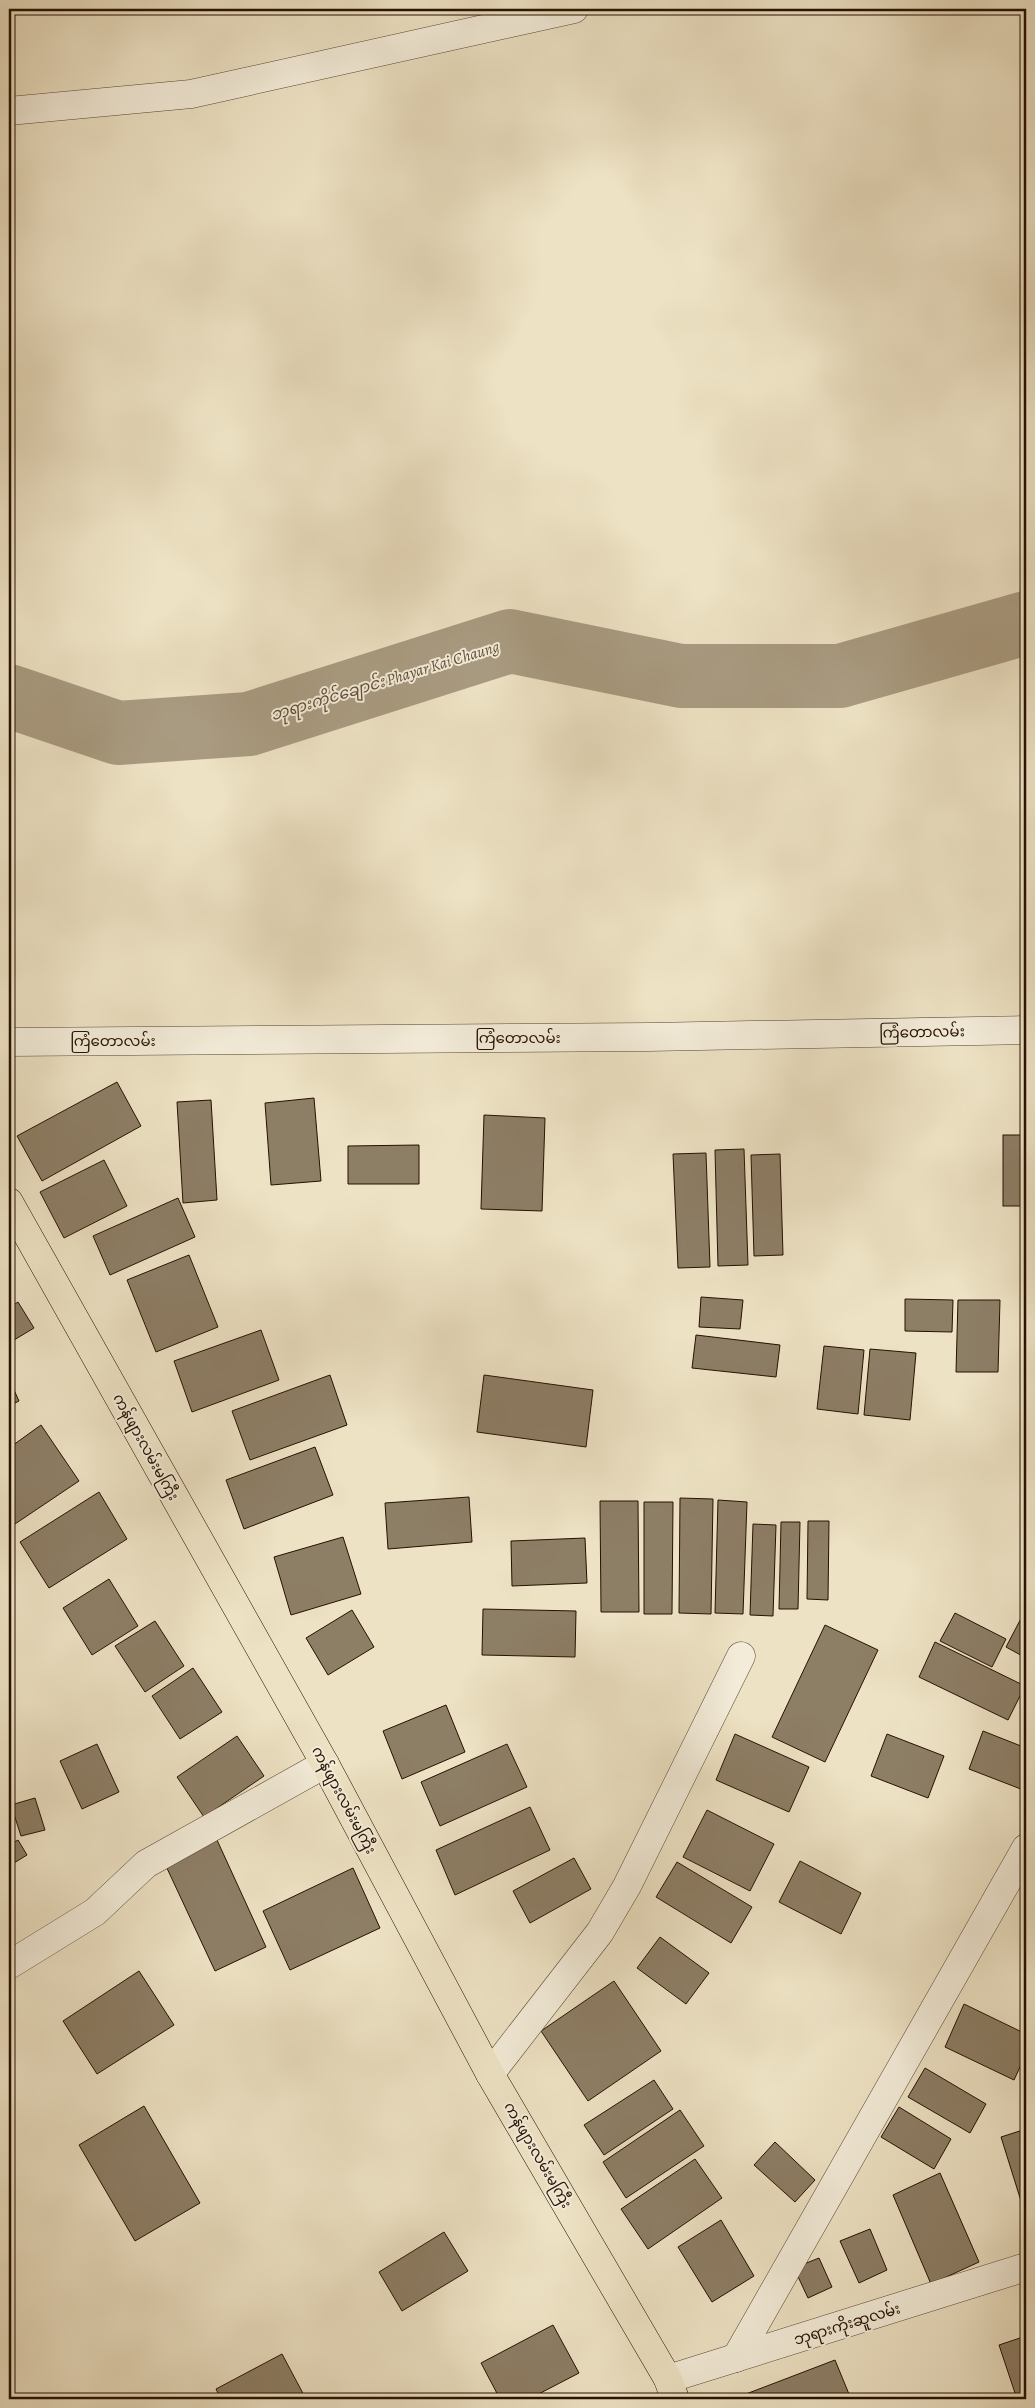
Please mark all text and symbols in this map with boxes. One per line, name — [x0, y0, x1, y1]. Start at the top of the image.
water label: ဘုရားကိုင်ချောင်း Phayar Kai Chaung — [268, 635, 503, 728]
street label: ကြံတောလမ်း — [879, 1021, 965, 1045]
street label: ကြံတောလမ်း — [475, 1028, 561, 1050]
street label: ကြံတောလမ်း — [70, 1031, 156, 1053]
street label: ကန်ဖျားလမ်းမကြီး — [107, 1390, 184, 1505]
street label: ကန်ဖျားလမ်းမကြီး — [305, 1743, 381, 1858]
street label: ကန်ဖျားလမ်းမကြီး — [498, 2098, 576, 2213]
street label: ဘုရားကိုးဆူလမ်း — [791, 2298, 903, 2352]

